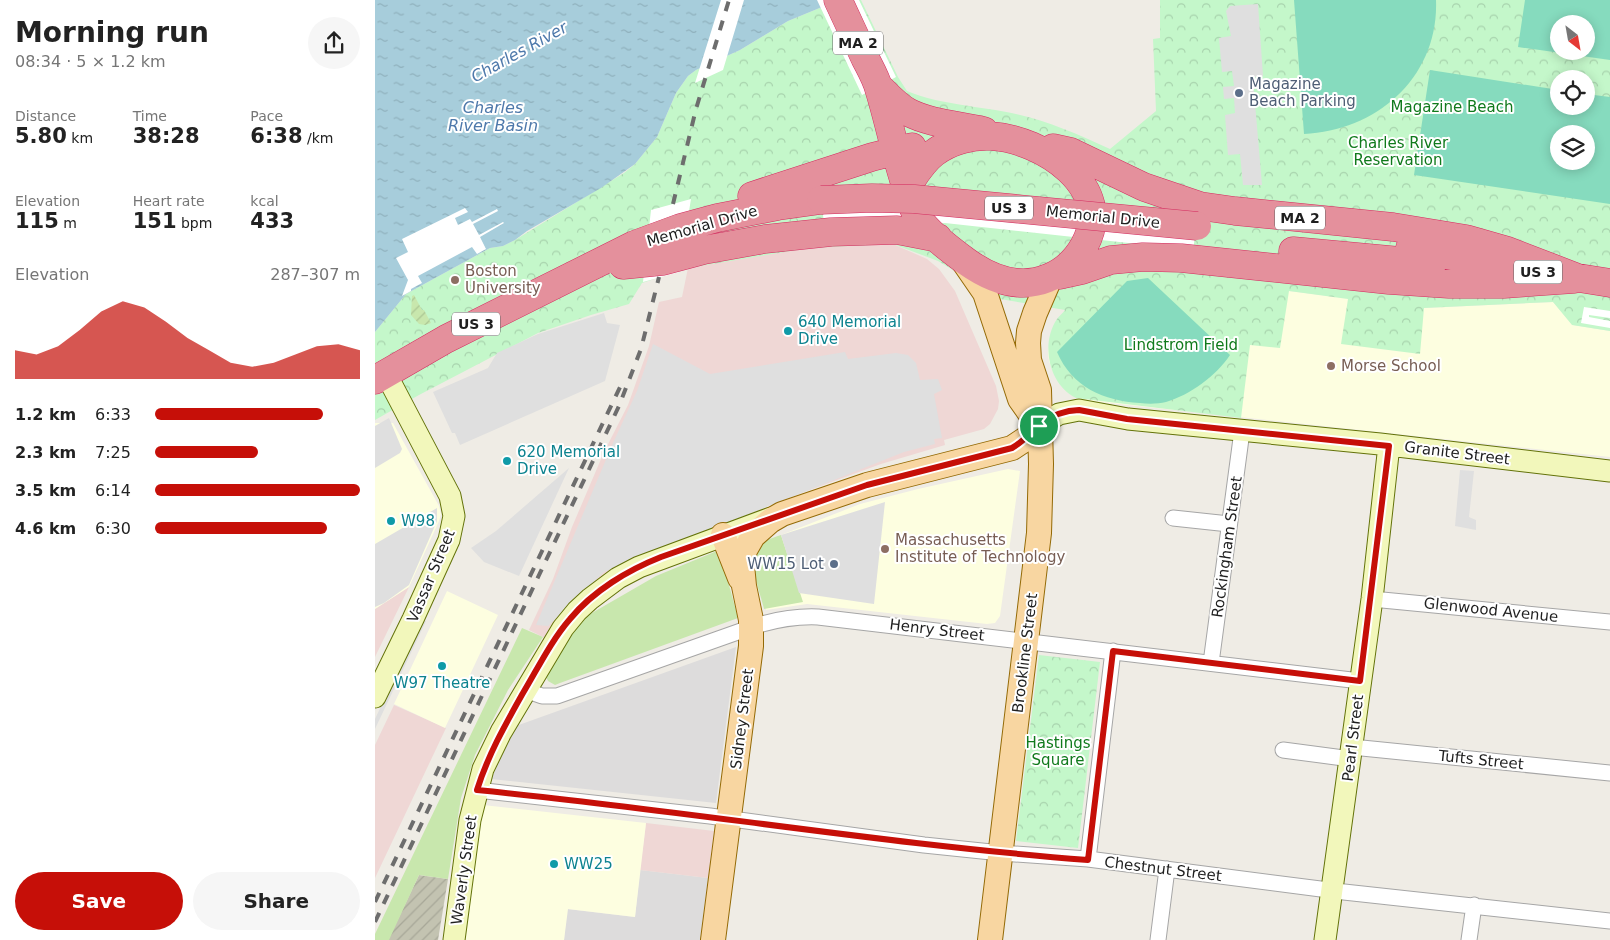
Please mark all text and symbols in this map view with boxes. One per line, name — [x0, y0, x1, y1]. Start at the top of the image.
north arrow — [1550, 15, 1595, 60]
map controls — [1550, 15, 1595, 170]
text: Morning run — [15, 16, 209, 49]
button: share — [308, 17, 360, 69]
water label: Charles River — [468, 17, 572, 86]
road number: MA 2 — [833, 32, 883, 54]
text: 08:34 · 5 × 1.2 km — [15, 52, 166, 71]
button: locate — [1550, 70, 1595, 115]
place label: Magazine Beach Parking — [1249, 75, 1356, 110]
marker: Magazine Beach Parking — [1233, 87, 1245, 99]
water label: Charles River Basin — [448, 98, 538, 135]
park label: Magazine Beach — [1391, 98, 1513, 116]
text: Distance — [15, 108, 76, 124]
text: Time — [133, 108, 167, 124]
text: Pace — [250, 108, 283, 124]
text: 5.80 — [15, 124, 67, 148]
text: 38:28 — [133, 124, 200, 148]
text: 6:38 — [250, 124, 303, 148]
button: layers — [1550, 125, 1595, 170]
text: km — [67, 130, 93, 146]
text: /km — [303, 130, 333, 146]
park label: Charles River Reservation — [1348, 134, 1449, 169]
text: Elevation — [15, 193, 80, 209]
text: Heart rate — [133, 193, 205, 209]
text: kcal — [250, 193, 279, 209]
road number: US 3 — [985, 197, 1033, 220]
street label: Memorial Drive — [645, 202, 759, 250]
street label: Memorial Drive — [1045, 202, 1161, 232]
road number: MA 2 — [1275, 207, 1325, 230]
text: 115 — [15, 209, 59, 233]
text: 151 — [133, 209, 177, 233]
text: 433 — [250, 209, 294, 233]
text: m — [59, 215, 77, 231]
text: bpm — [177, 215, 212, 231]
road number: US 3 — [1514, 260, 1562, 284]
place label: Boston University — [465, 262, 541, 297]
text: Elevation — [15, 265, 89, 284]
text: 287–307 m — [270, 265, 360, 284]
marker: Boston University — [449, 274, 461, 286]
road number: US 3 — [452, 312, 500, 336]
place label: 640 Memorial Drive — [798, 313, 901, 348]
marker: 640 Memorial Drive — [782, 325, 794, 337]
park label: Lindstrom Field — [1124, 336, 1238, 354]
place label: Morse School — [1341, 357, 1441, 375]
marker: Morse School — [1325, 360, 1337, 372]
text: 1.2 km — [15, 405, 76, 424]
text: 6:33 — [95, 405, 131, 424]
pin — [1018, 405, 1060, 447]
icon: arrive — [1025, 412, 1053, 440]
street label: Granite Street — [1403, 438, 1511, 468]
text: 2.3 km — [15, 443, 76, 462]
text: 7:25 — [95, 443, 131, 462]
place label: 620 Memorial Drive — [517, 443, 620, 478]
marker: 620 Memorial Drive — [501, 455, 513, 467]
street label: Rockingham Street — [1208, 475, 1246, 619]
text: 3.5 km — [15, 481, 76, 500]
text: 6:14 — [95, 481, 131, 500]
place label: W98 — [401, 512, 435, 530]
marker: W98 — [385, 515, 397, 527]
text: 4.6 km — [15, 519, 76, 538]
text: 6:30 — [95, 519, 131, 538]
street label: Vassar Street — [403, 527, 459, 625]
place label: Massachusetts Institute of Technology — [895, 531, 1065, 566]
marker: Massachusetts Institute of Technology — [879, 543, 891, 555]
place label: WW15 Lot — [747, 555, 824, 573]
marker: WW15 Lot — [828, 558, 840, 570]
street label: Brookline Street — [1009, 592, 1041, 714]
street label: Glenwood Avenue — [1423, 594, 1559, 626]
street label: Henry Street — [889, 615, 986, 645]
marker: W97 Theatre — [436, 660, 448, 672]
street label: Sidney Street — [727, 668, 757, 770]
place label: W97 Theatre — [394, 674, 490, 692]
street label: Pearl Street — [1339, 693, 1367, 783]
park label: Hastings Square — [1025, 734, 1091, 769]
street label: Tufts Street — [1437, 746, 1525, 773]
street label: Waverly Street — [447, 814, 481, 926]
street label: Chestnut Street — [1103, 853, 1223, 885]
place label: WW25 — [564, 855, 613, 873]
marker: WW25 — [548, 858, 560, 870]
button: Save — [15, 872, 183, 930]
button: Share — [193, 872, 360, 930]

